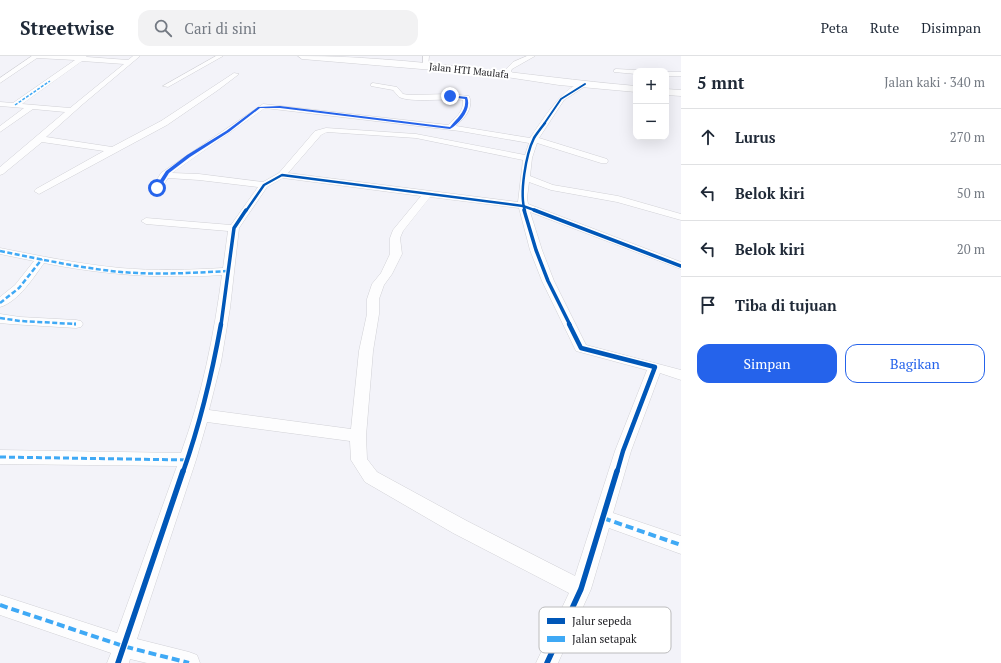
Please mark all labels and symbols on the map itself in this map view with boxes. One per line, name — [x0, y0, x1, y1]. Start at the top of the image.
street label: Jalan HTI Maulafa — [428, 60, 510, 81]
route end — [441, 87, 459, 105]
route start — [148, 179, 166, 197]
legend — [539, 607, 671, 653]
text: Jalur sepeda — [572, 614, 632, 628]
text: Jalan setapak — [572, 632, 637, 646]

